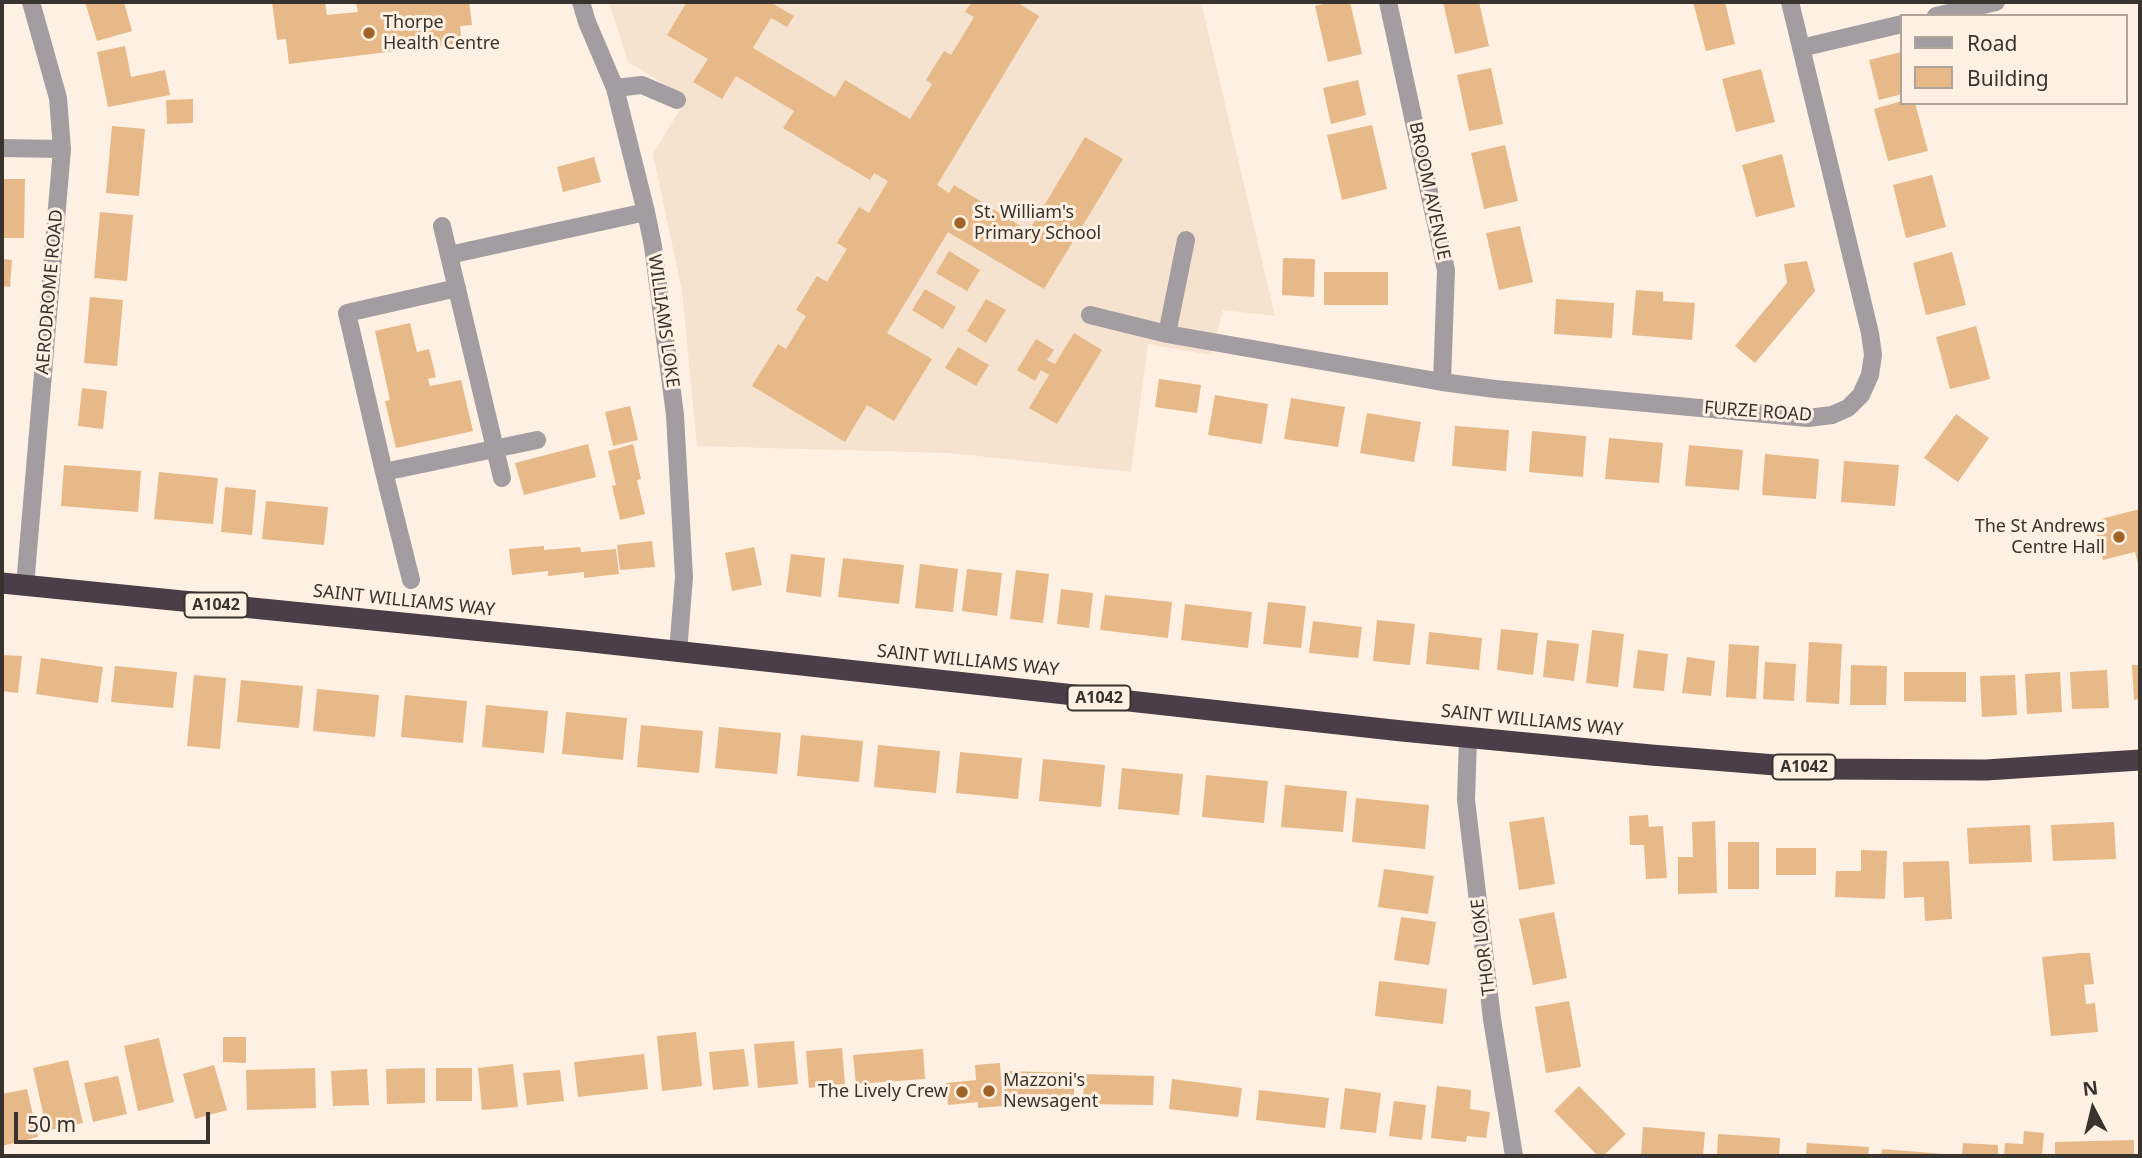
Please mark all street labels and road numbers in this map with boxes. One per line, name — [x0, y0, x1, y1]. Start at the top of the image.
street label: BROOM AVENUE — [1404, 120, 1454, 262]
street label: AERODROME ROAD — [32, 209, 68, 375]
street label: WILLIAMS LOKE — [643, 253, 683, 389]
street label: FURZE ROAD — [1703, 397, 1813, 427]
street label: SAINT WILLIAMS WAY — [312, 581, 496, 621]
road number: A1042 — [184, 592, 248, 618]
street label: SAINT WILLIAMS WAY — [876, 641, 1060, 681]
road number: A1042 — [1068, 685, 1130, 710]
street label: SAINT WILLIAMS WAY — [1440, 701, 1624, 741]
road number: A1042 — [1772, 754, 1836, 780]
street label: THOR LOKE — [1467, 897, 1501, 997]

